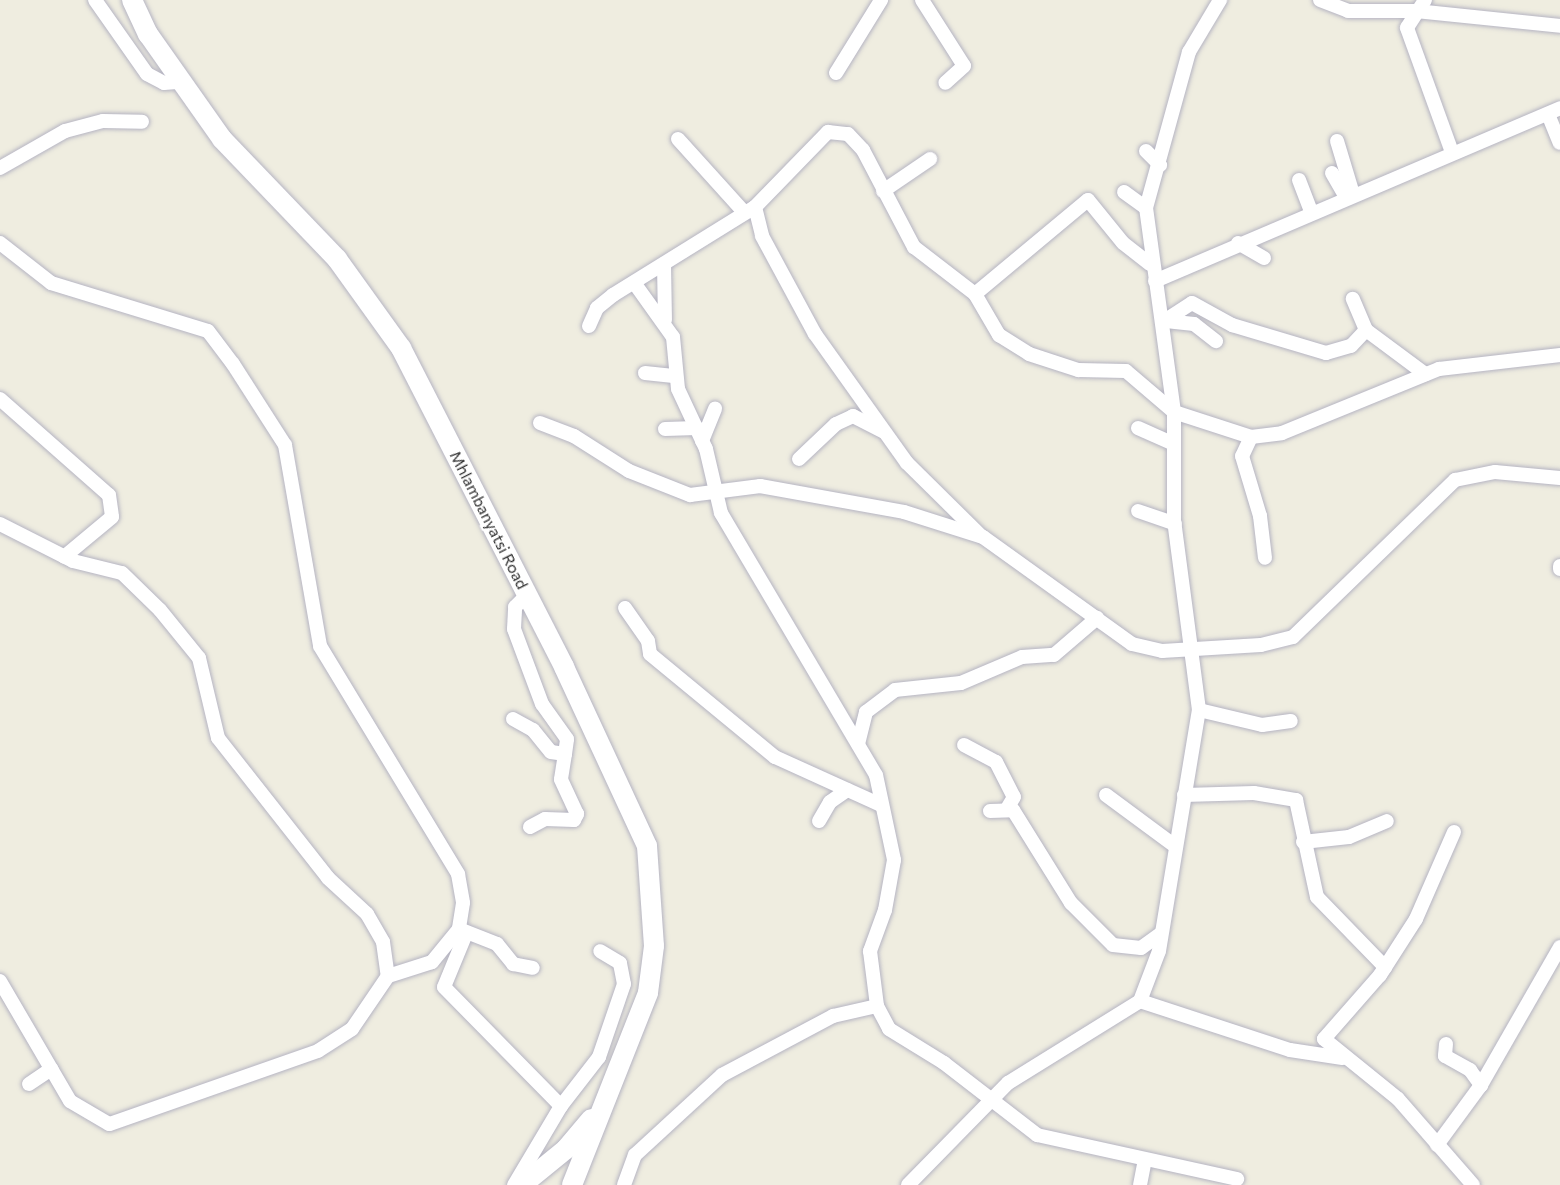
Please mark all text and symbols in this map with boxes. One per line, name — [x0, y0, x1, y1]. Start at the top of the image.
street label: Mhlambanyatsi Road — [446, 448, 532, 592]

